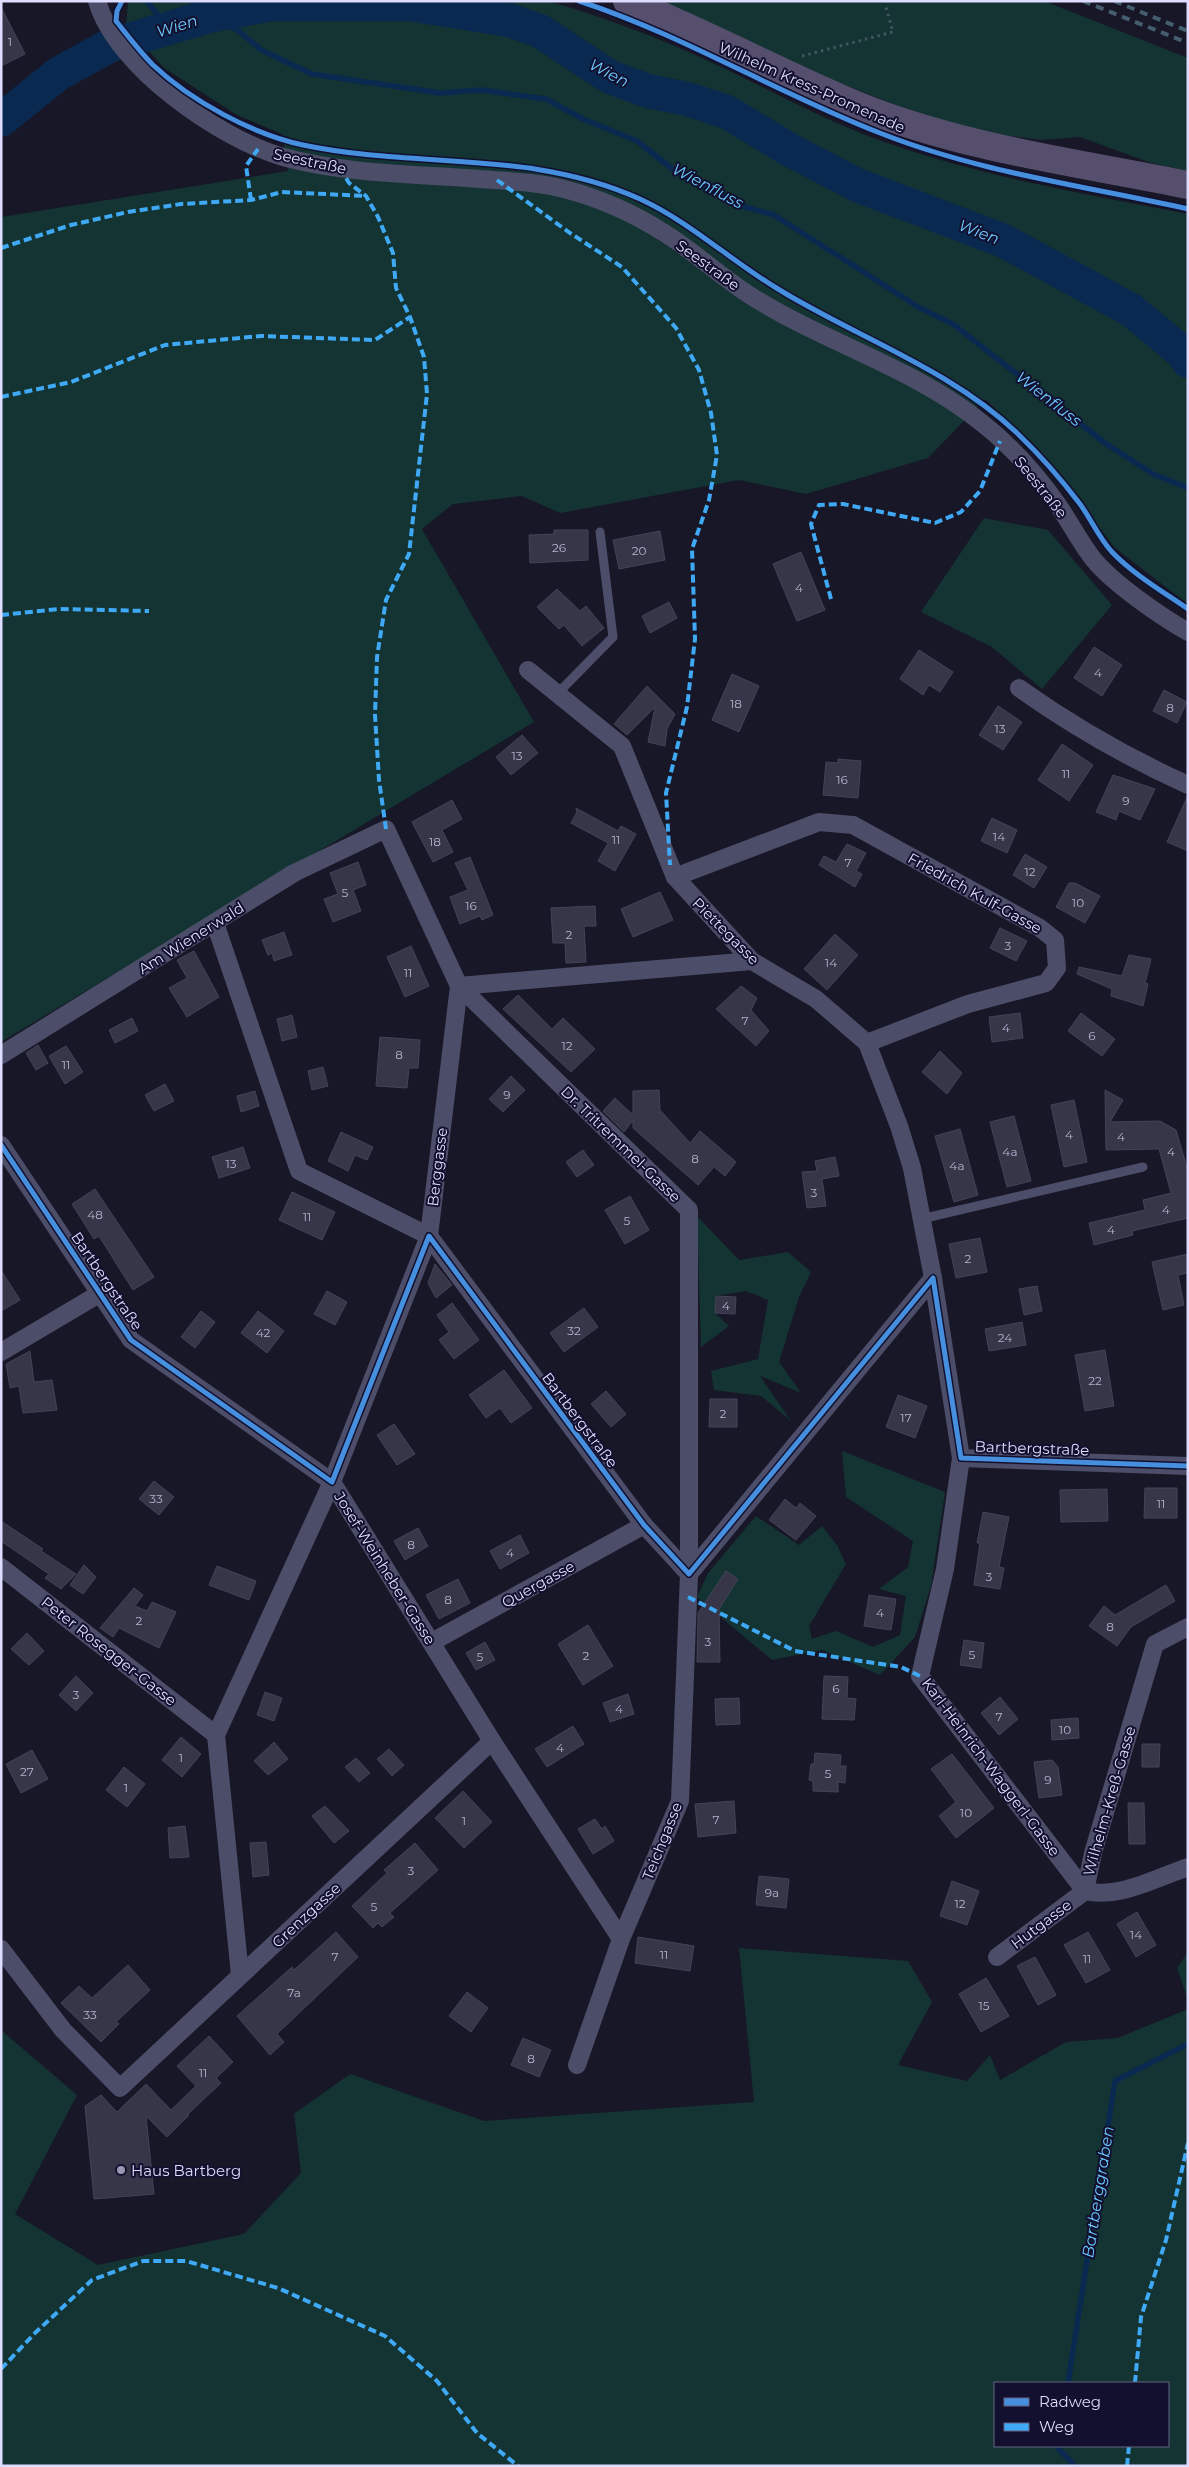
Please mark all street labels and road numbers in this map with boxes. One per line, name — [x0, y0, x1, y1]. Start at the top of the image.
street label: Wilhelm Kress-Promenade — [716, 37, 908, 137]
street label: Seestraße — [272, 144, 348, 178]
street label: Seestraße — [672, 236, 744, 294]
street label: Seestraße — [1010, 452, 1072, 522]
street label: Friedrich Kulf-Gasse — [905, 848, 1045, 938]
street label: Piettegasse — [688, 893, 764, 969]
street label: Am Wienerwald — [134, 898, 248, 978]
street label: Dr. Tritremmel-Gasse — [557, 1082, 685, 1206]
street label: Berggasse — [423, 1126, 451, 1208]
street label: Bartbergstraße — [67, 1228, 147, 1334]
street label: Bartbergstraße — [538, 1369, 622, 1471]
street label: Bartbergstraße — [974, 1437, 1090, 1459]
street label: Josef-Weinheber-Gasse — [330, 1487, 440, 1648]
street label: Quergasse — [498, 1556, 578, 1612]
street label: Peter Rosegger-Gasse — [38, 1592, 180, 1710]
street label: Karl-Heinrich-Waggerl-Gasse — [918, 1674, 1064, 1860]
street label: Wilhelm-Kreß-Gasse — [1079, 1724, 1139, 1878]
street label: Teichgasse — [638, 1799, 686, 1883]
street label: Grenzgasse — [268, 1878, 344, 1952]
street label: Hutgasse — [1007, 1895, 1075, 1953]

